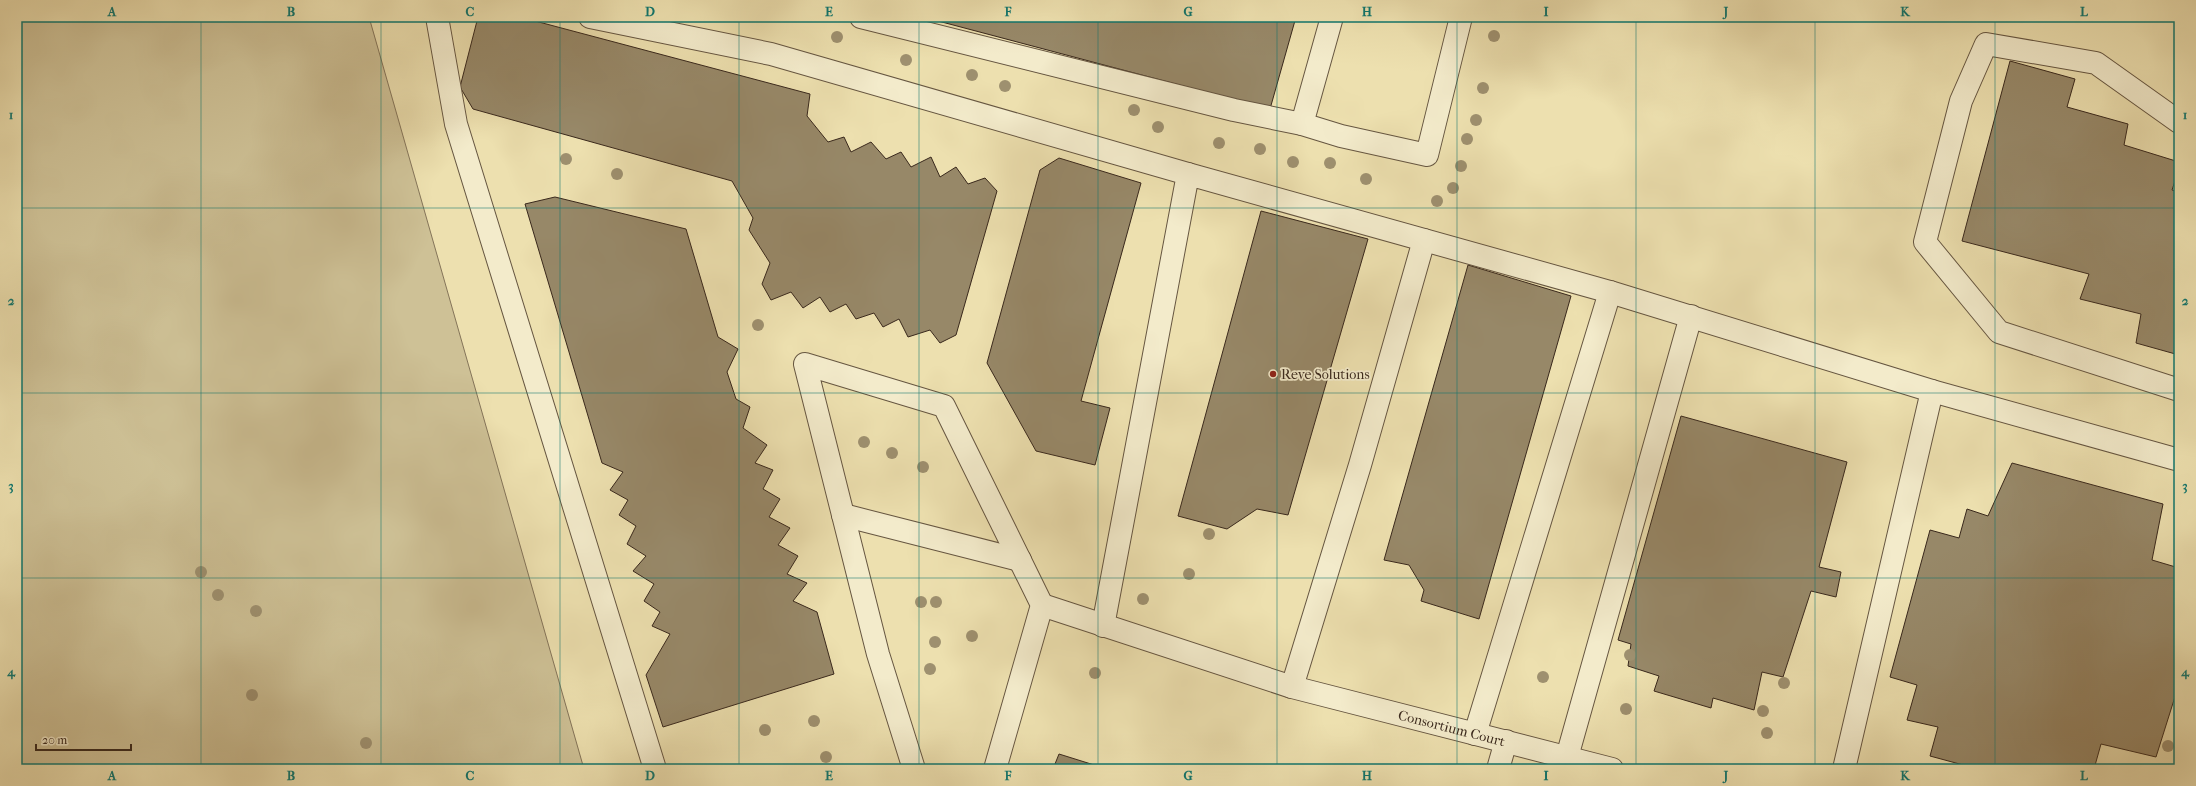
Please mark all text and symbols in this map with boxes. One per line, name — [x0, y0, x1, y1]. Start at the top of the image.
text: A — [107, 4, 117, 19]
text: B — [287, 4, 296, 19]
text: C — [466, 4, 475, 19]
text: D — [645, 4, 655, 19]
text: E — [825, 4, 833, 19]
text: F — [1004, 4, 1012, 19]
text: G — [1183, 4, 1193, 19]
text: H — [1362, 4, 1373, 19]
text: I — [1543, 4, 1549, 19]
text: J — [1722, 4, 1729, 20]
text: K — [1900, 4, 1911, 19]
text: L — [2080, 4, 2089, 19]
text: 1 — [9, 107, 14, 122]
text: 1 — [2183, 107, 2188, 122]
text: 2 — [8, 293, 15, 308]
text: 2 — [2182, 293, 2189, 308]
place label: Reve Solutions — [1281, 366, 1370, 383]
marker: Reve Solutions — [1268, 369, 1278, 379]
text: 3 — [8, 478, 14, 494]
text: 3 — [2182, 478, 2188, 494]
text: 4 — [6, 664, 16, 680]
text: 4 — [2180, 664, 2190, 680]
street label: Consortium Court — [1396, 707, 1507, 750]
scale bar — [36, 726, 131, 752]
text: 20 m — [42, 733, 67, 747]
text: A — [107, 768, 117, 783]
text: B — [287, 768, 296, 783]
text: C — [466, 768, 475, 783]
text: D — [645, 768, 655, 783]
text: E — [825, 768, 833, 783]
text: F — [1004, 768, 1012, 783]
text: G — [1183, 768, 1193, 783]
text: H — [1362, 768, 1373, 783]
text: I — [1543, 768, 1549, 783]
text: J — [1722, 768, 1729, 784]
text: K — [1900, 768, 1911, 783]
text: L — [2080, 768, 2089, 783]

